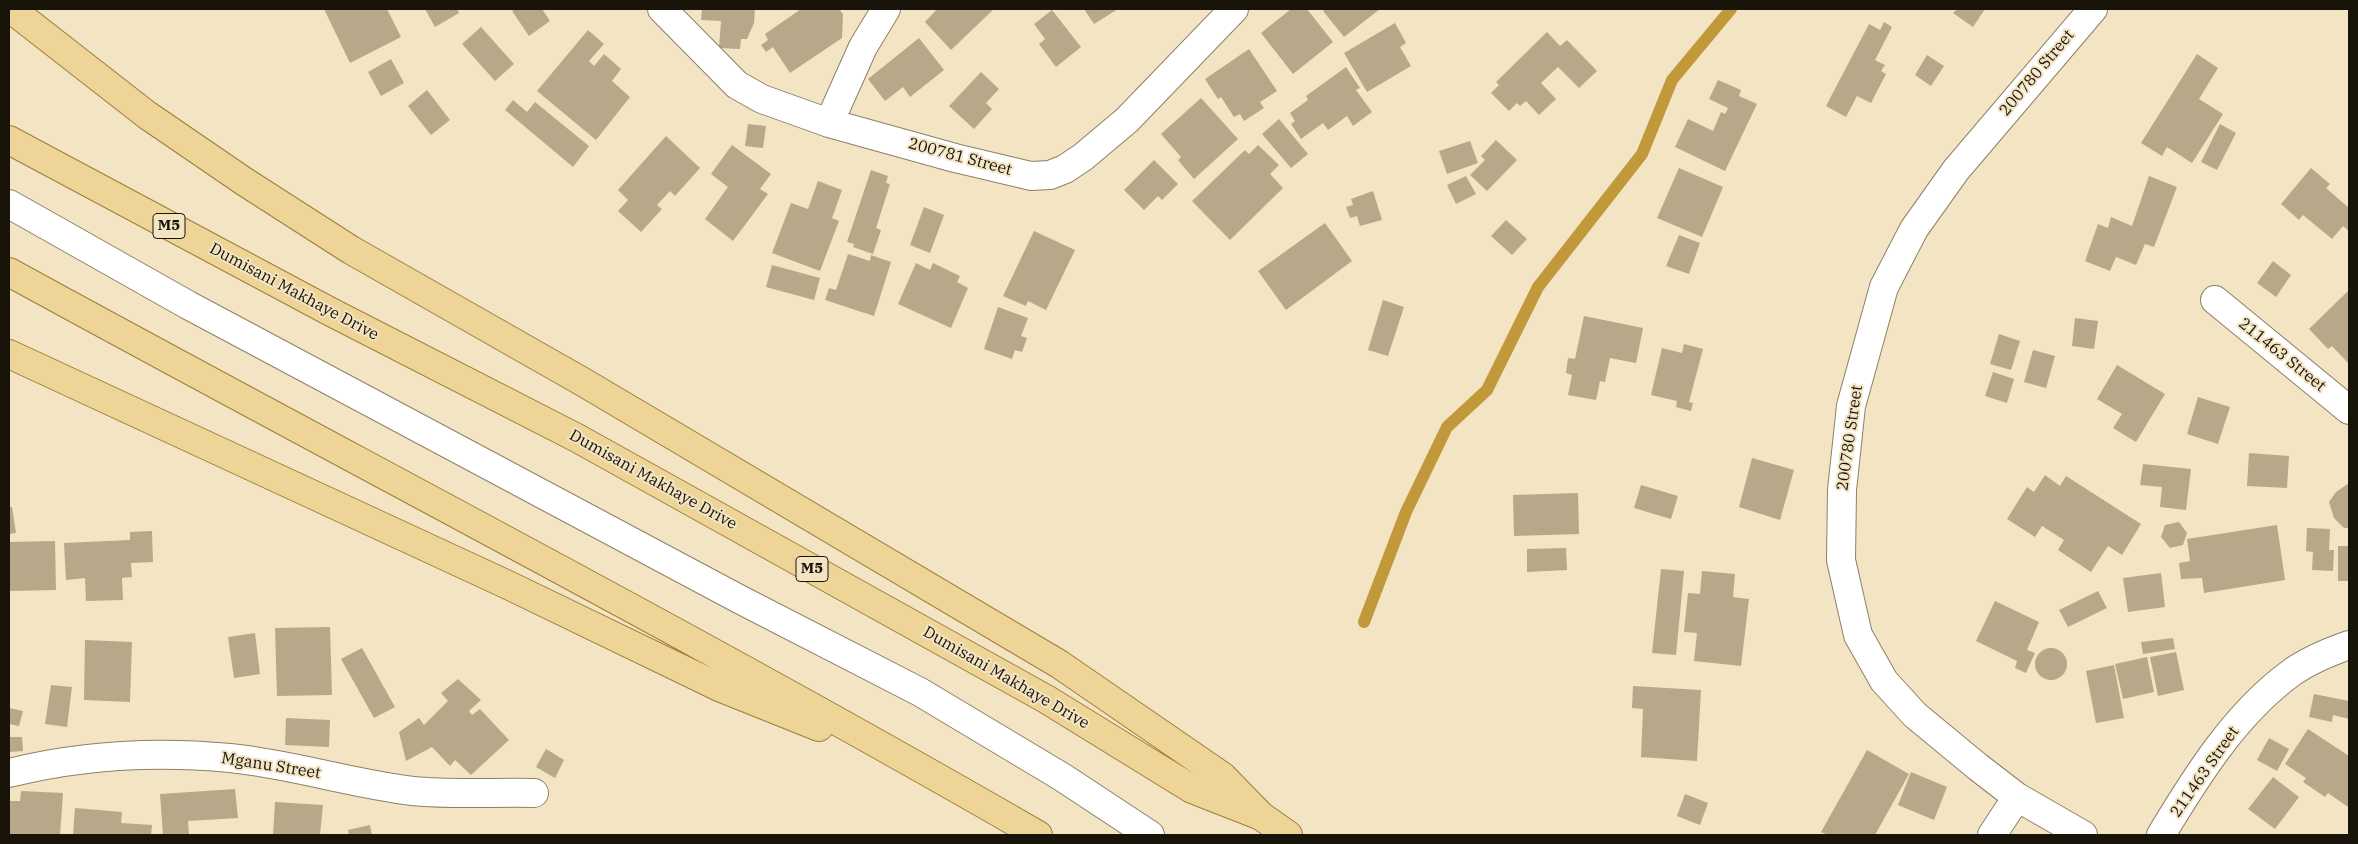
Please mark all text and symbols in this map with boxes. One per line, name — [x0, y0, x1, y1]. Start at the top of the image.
street label: 200780 Street — [1995, 26, 2079, 120]
street label: 200781 Street — [906, 134, 1014, 180]
road number: M5 — [153, 214, 185, 238]
street label: Dumisani Makhaye Drive — [206, 239, 382, 345]
street label: 211463 Street — [2235, 314, 2329, 396]
street label: 200780 Street — [1833, 384, 1867, 492]
street label: Dumisani Makhaye Drive — [566, 426, 740, 534]
road number: M5 — [796, 556, 828, 582]
street label: Dumisani Makhaye Drive — [920, 623, 1092, 733]
street label: 211463 Street — [2167, 723, 2243, 821]
street label: Mganu Street — [220, 749, 322, 783]

